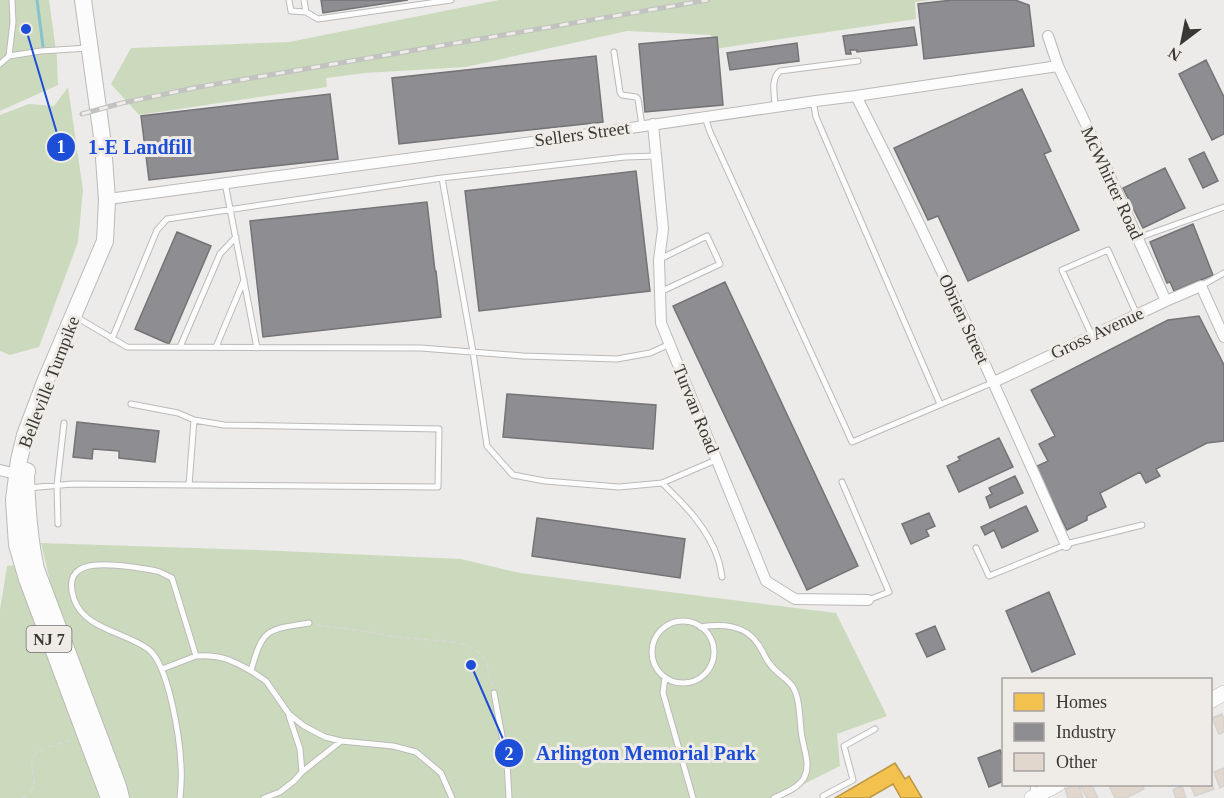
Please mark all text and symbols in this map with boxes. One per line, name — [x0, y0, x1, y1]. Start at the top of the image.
north arrow — [1152, 12, 1212, 72]
text: N — [1165, 44, 1184, 65]
street label: Sellers Street — [533, 117, 631, 151]
street label: McWhirter Road — [1077, 123, 1147, 243]
callout: 1-E Landfill — [46, 128, 204, 166]
text: 1-E Landfill — [88, 136, 192, 158]
text: 1 — [57, 137, 66, 157]
street label: Obrien Street — [935, 271, 993, 367]
street label: Gross Avenue — [1047, 303, 1147, 363]
street label: Belleville Turnpike — [15, 313, 83, 451]
street label: Turvan Road — [669, 362, 723, 456]
road number: NJ 7 — [26, 626, 72, 652]
legend — [1002, 678, 1212, 786]
text: Homes — [1056, 692, 1107, 712]
text: Industry — [1056, 722, 1116, 742]
callout: Arlington Memorial Park — [494, 734, 768, 772]
text: Arlington Memorial Park — [536, 742, 757, 765]
text: 2 — [505, 744, 514, 764]
text: Other — [1056, 752, 1097, 772]

